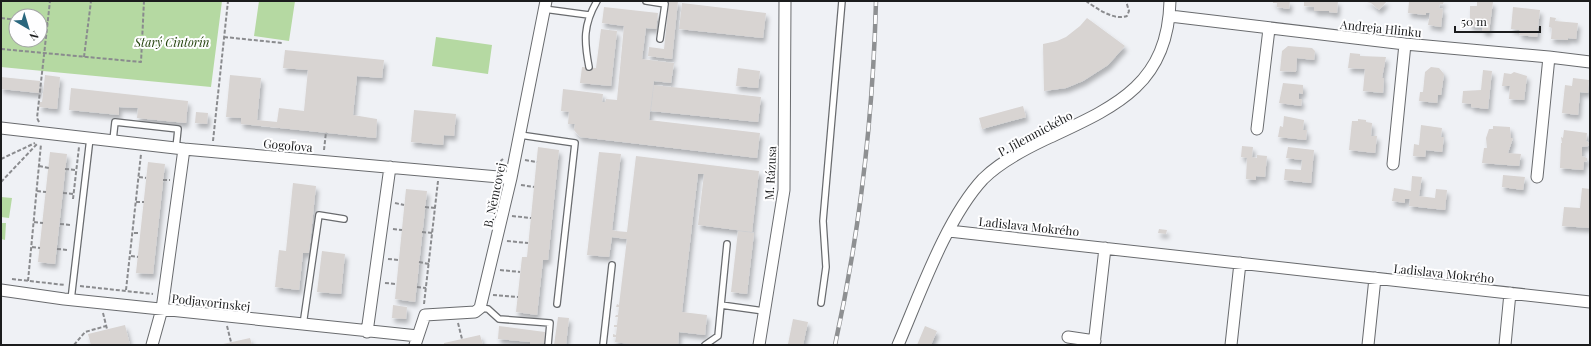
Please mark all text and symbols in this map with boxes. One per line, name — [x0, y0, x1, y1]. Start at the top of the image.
north arrow — [8, 8, 48, 48]
scale bar — [1455, 8, 1540, 34]
text: 50 m — [1461, 13, 1487, 29]
street label: Andreja Hlinku — [1339, 16, 1422, 40]
text: N — [27, 28, 42, 45]
park label: Starý Cintorín — [133, 34, 210, 50]
street label: P. Jilemnického — [995, 106, 1075, 159]
street label: Gogoľova — [263, 135, 313, 155]
street label: M. Rázusa — [761, 145, 779, 201]
street label: B. Němcovej — [479, 161, 509, 229]
street label: Ladislava Mokrého — [978, 213, 1080, 239]
street label: Ladislava Mokrého — [1393, 260, 1495, 286]
street label: Podjavorinskej — [171, 290, 251, 314]

